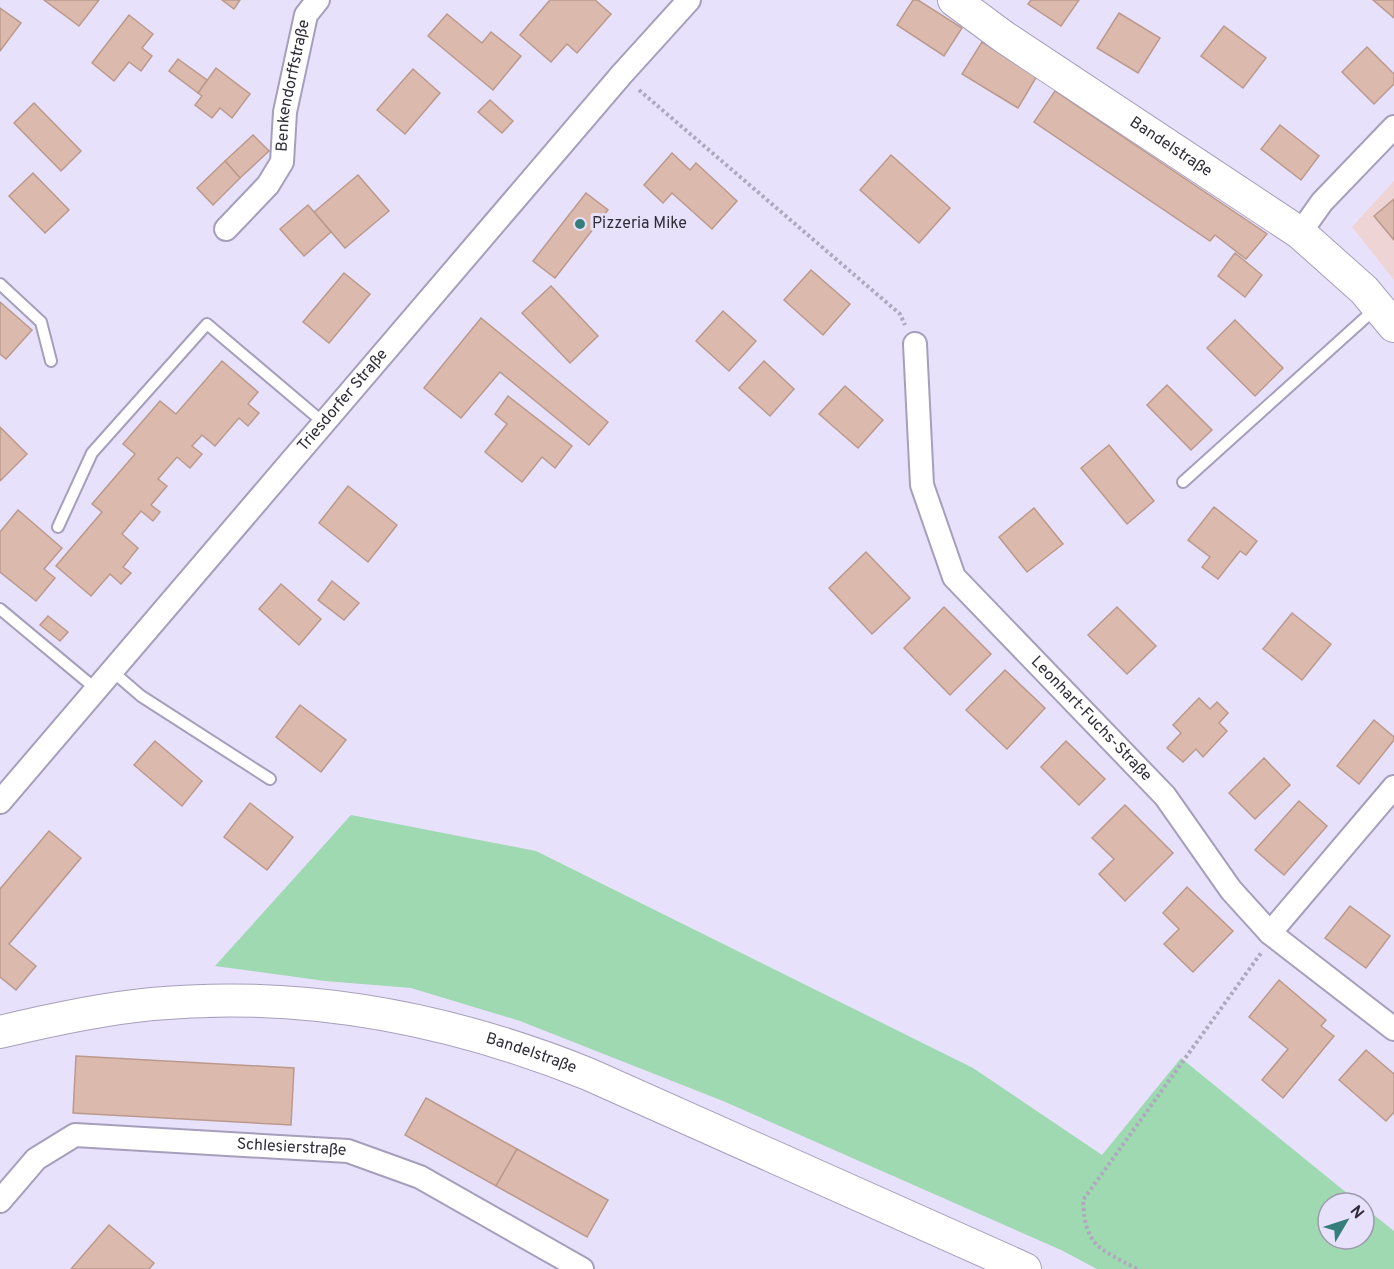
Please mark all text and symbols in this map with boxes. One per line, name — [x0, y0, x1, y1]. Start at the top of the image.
street label: Benkendorffstraße — [273, 18, 315, 152]
street label: Bandelstraße — [1126, 113, 1216, 182]
place label: Pizzeria Mike — [592, 214, 687, 234]
marker: Pizzeria Mike — [573, 217, 587, 231]
street label: Triesdorfer Straße — [294, 345, 392, 456]
street label: Leonhart-Fuchs-Straße — [1026, 652, 1156, 786]
street label: Bandelstraße — [483, 1029, 579, 1079]
street label: Schlesierstraße — [236, 1134, 347, 1161]
north arrow — [1316, 1191, 1376, 1251]
text: N — [1345, 1202, 1367, 1224]

